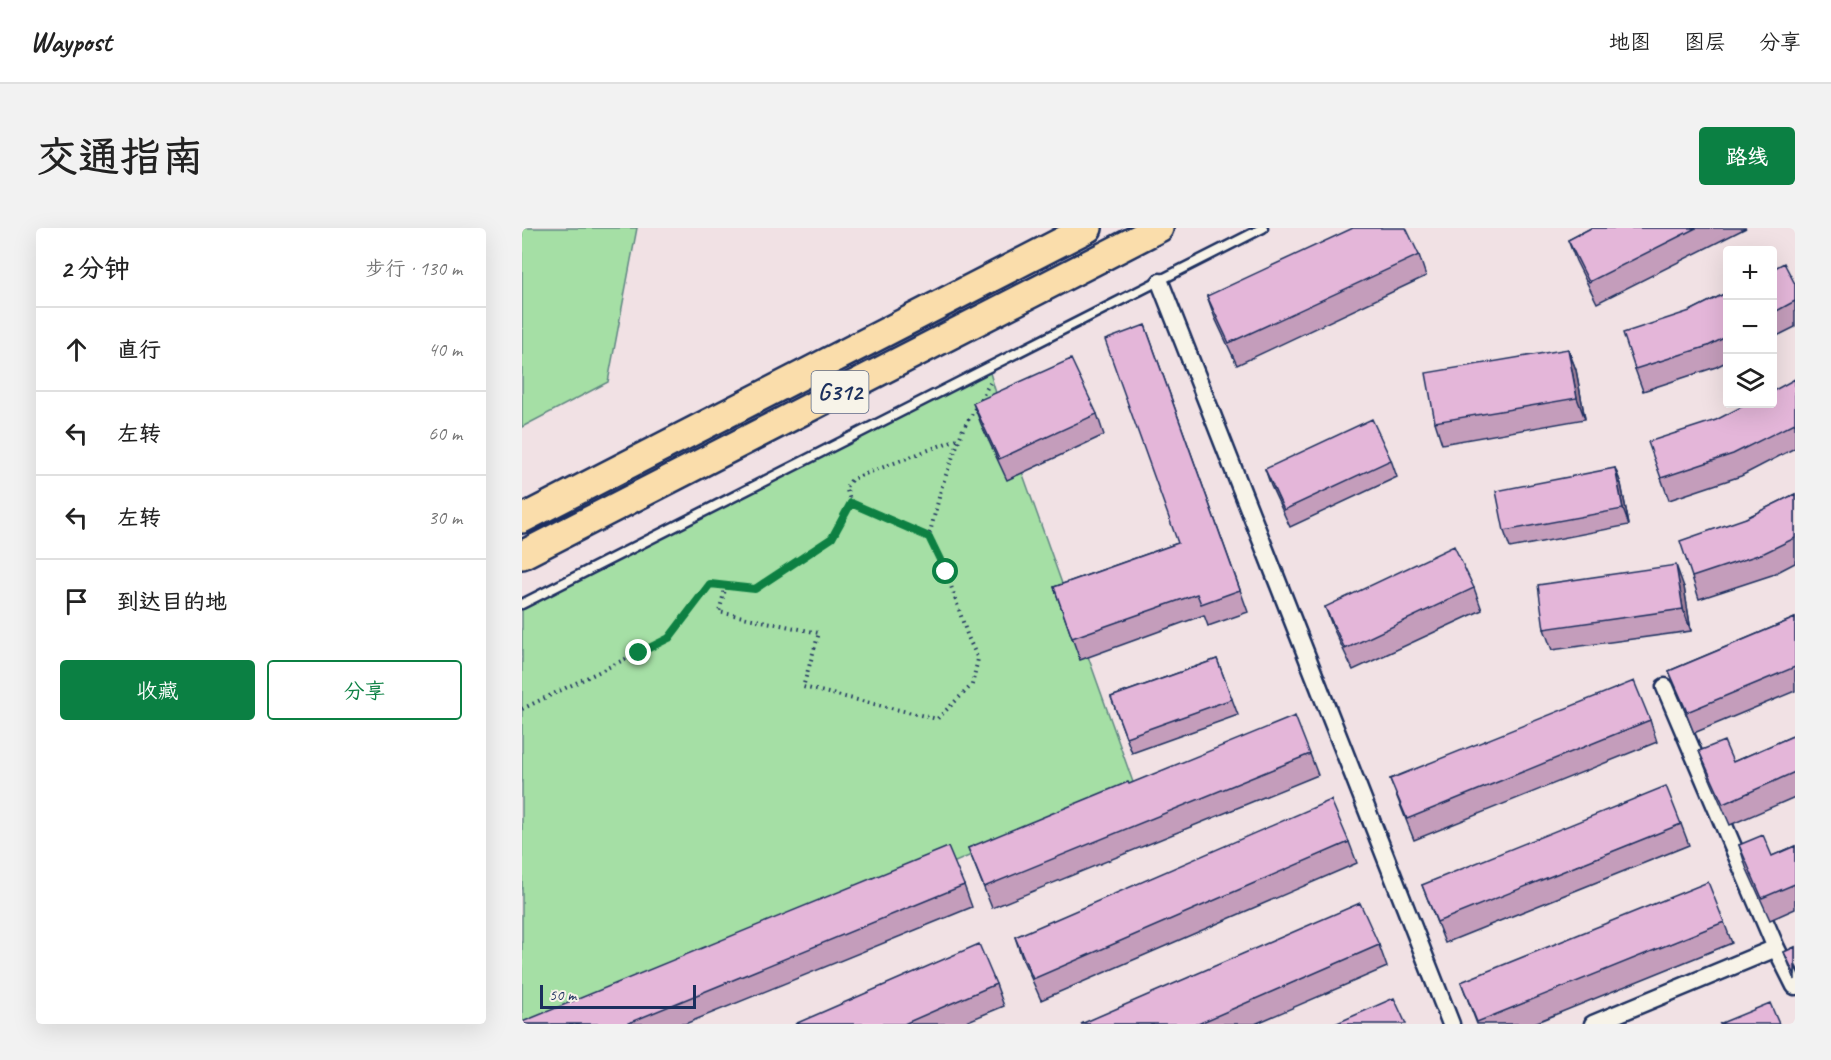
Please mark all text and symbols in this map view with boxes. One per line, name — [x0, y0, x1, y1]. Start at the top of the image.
text: Waypost — [30, 24, 111, 59]
text: 地图 — [1609, 29, 1651, 55]
text: 图层 — [1684, 29, 1726, 55]
text: 分享 — [1759, 29, 1801, 55]
button: 路线 — [1699, 127, 1795, 185]
text: 交通指南 — [36, 131, 204, 184]
map controls — [1723, 246, 1777, 408]
button: + — [1723, 246, 1777, 300]
text: 2 分钟 — [60, 252, 130, 285]
text: 步行 · 130 m — [366, 256, 462, 281]
button: − — [1723, 300, 1777, 354]
icon: ahead — [60, 333, 93, 366]
text: 直行 — [117, 336, 161, 364]
text: 40 m — [428, 337, 462, 362]
button: layers — [1723, 354, 1777, 408]
road number: G312 — [812, 371, 868, 413]
icon: left — [60, 417, 93, 450]
text: 左转 — [117, 420, 161, 448]
text: 60 m — [428, 421, 462, 446]
icon: left — [60, 501, 93, 534]
text: 左转 — [117, 504, 161, 532]
text: 30 m — [428, 505, 462, 530]
route start — [932, 558, 958, 584]
icon: arrive — [60, 585, 93, 618]
text: 到达目的地 — [117, 588, 227, 616]
route end — [625, 639, 651, 665]
button: 收藏 — [60, 660, 255, 720]
button: 分享 — [267, 660, 462, 720]
scale bar — [540, 982, 696, 1010]
text: 50 m — [549, 985, 576, 1005]

